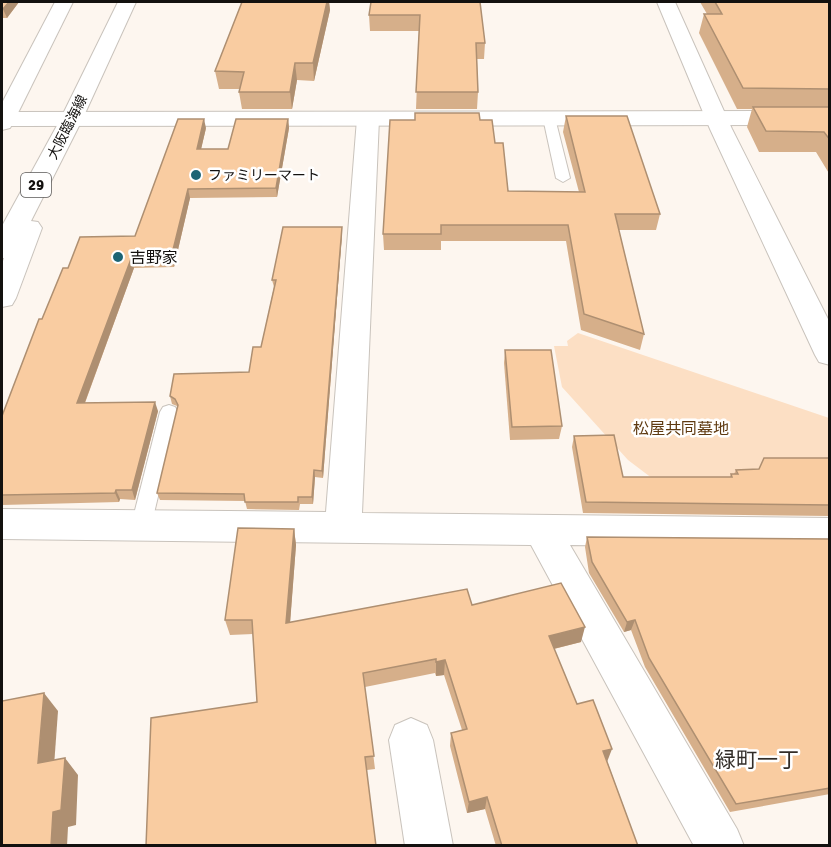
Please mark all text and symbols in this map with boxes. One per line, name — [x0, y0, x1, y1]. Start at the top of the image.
street label: 大阪臨海線 — [44, 92, 91, 162]
place label: ファミリーマート — [208, 167, 320, 184]
marker: ファミリーマート — [189, 168, 203, 182]
road number: 29 — [21, 173, 51, 197]
place label: 吉野家 — [130, 248, 178, 268]
marker: 吉野家 — [111, 250, 125, 264]
park label: 松屋共同墓地 — [633, 419, 729, 439]
district label: 緑町一丁 — [715, 747, 799, 773]

